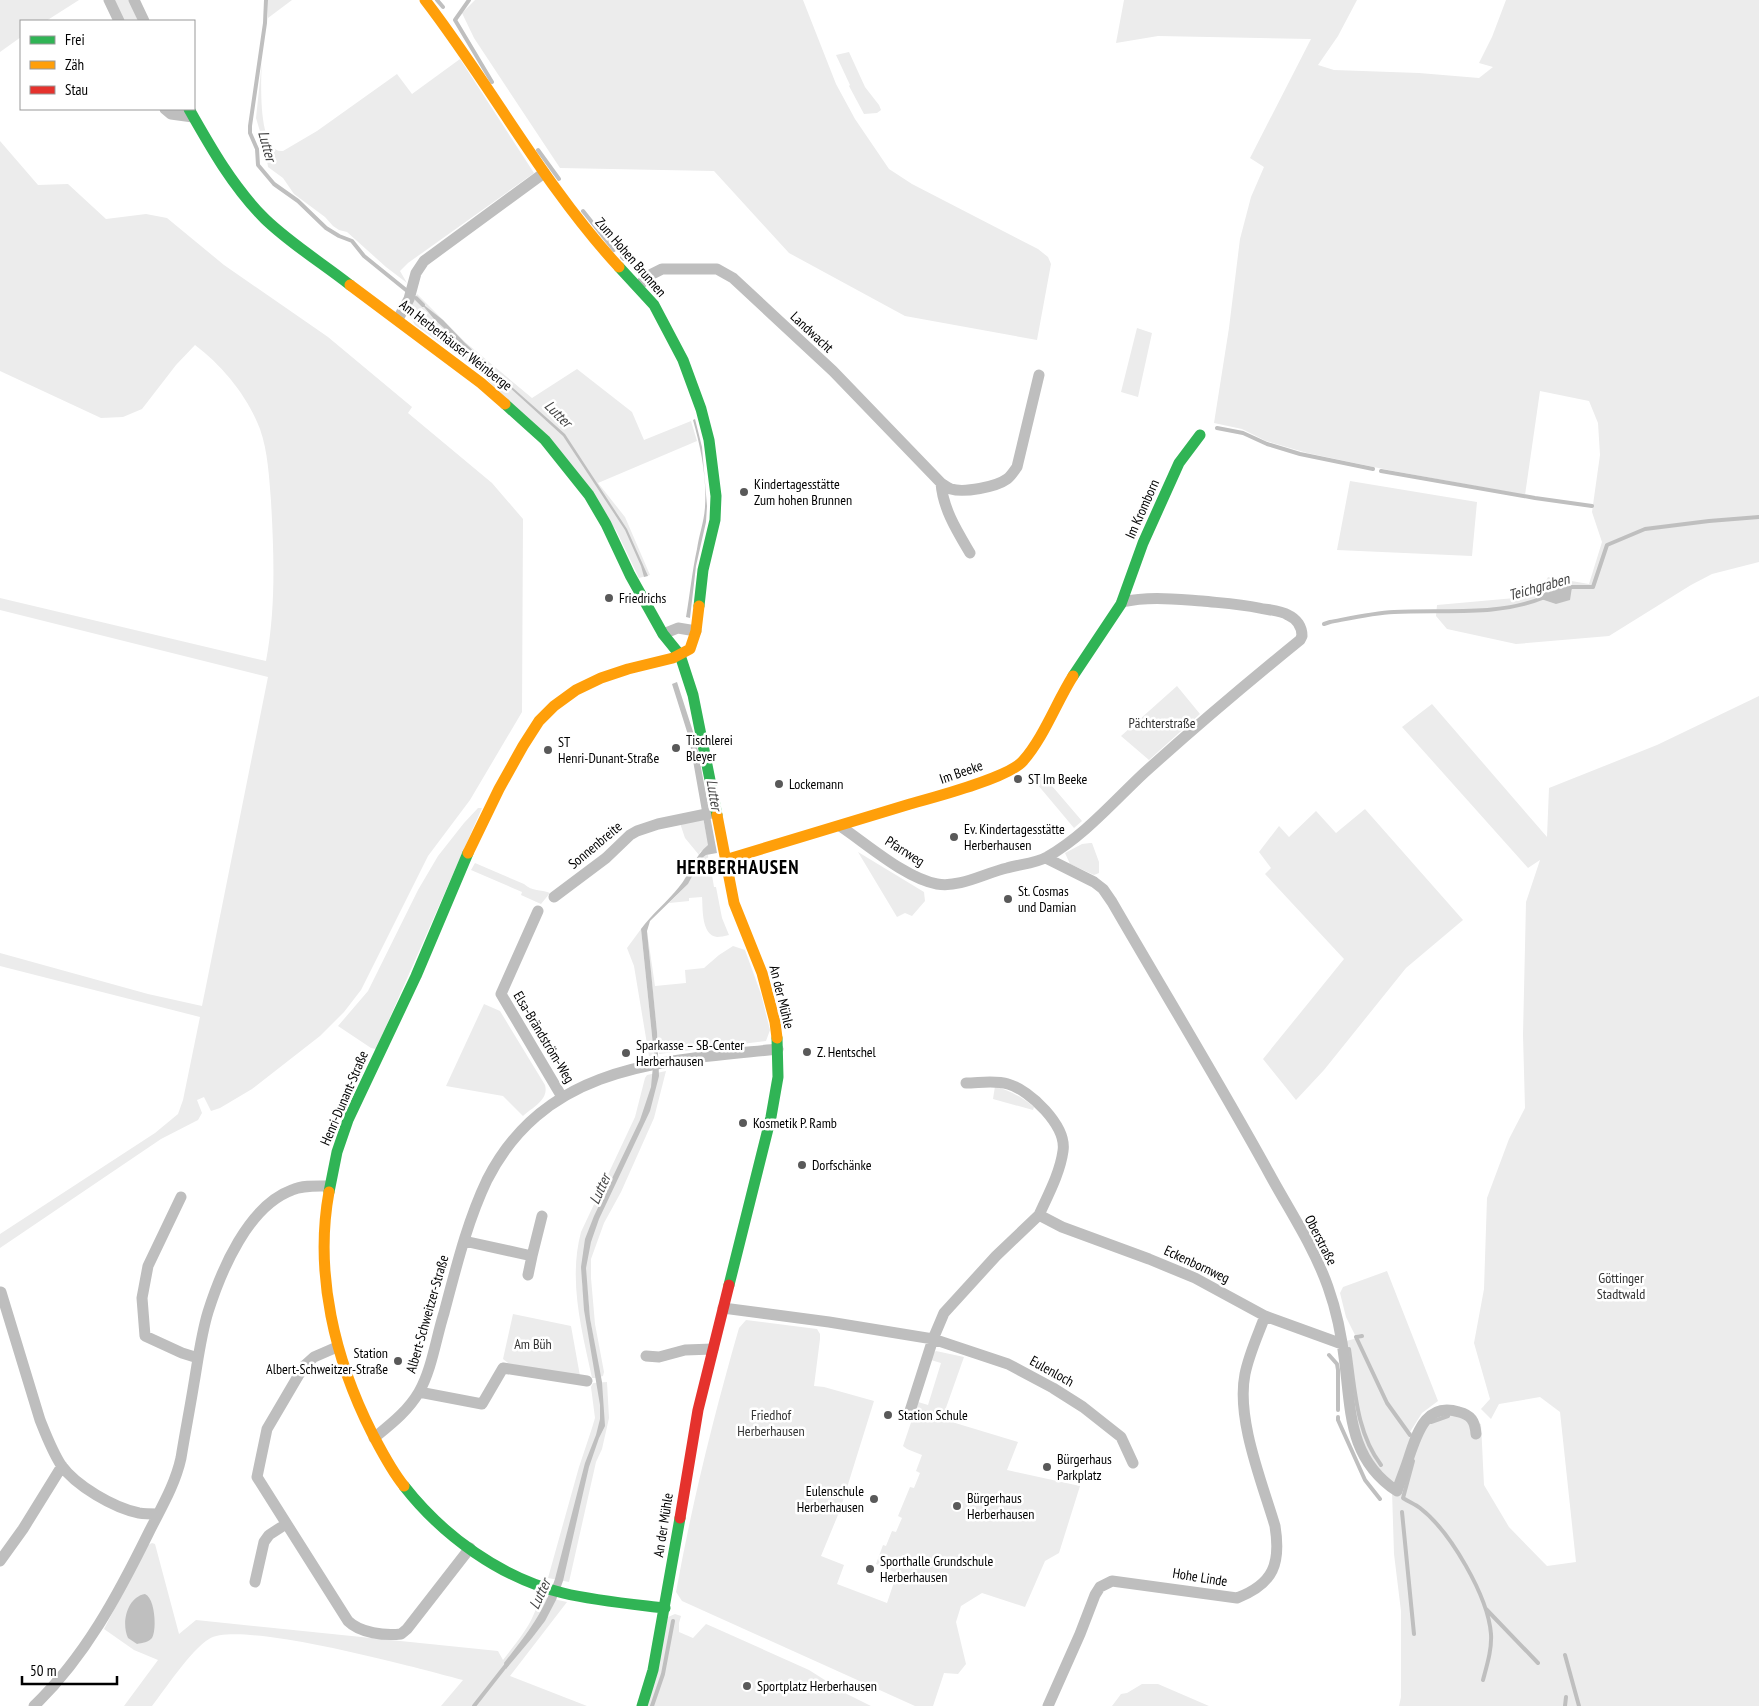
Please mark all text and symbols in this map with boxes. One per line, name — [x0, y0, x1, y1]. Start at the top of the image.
legend — [20, 20, 195, 110]
text: Frei — [65, 30, 85, 49]
text: Zäh — [65, 55, 84, 74]
text: Stau — [65, 80, 88, 99]
water label: Lutter — [254, 128, 281, 165]
street label: Zum Hohen Brunnen — [592, 214, 670, 300]
street label: Am Herberhäuser Weinberge — [396, 295, 516, 395]
street label: Landwacht — [787, 308, 837, 357]
water label: Lutter — [541, 396, 577, 433]
place label: Kindertagesstätte Zum hohen Brunnen — [754, 475, 852, 509]
street label: Im Kromborn — [1121, 477, 1163, 541]
marker: Kindertagesstätte Zum hohen Brunnen — [738, 486, 750, 498]
water label: Teichgraben — [1506, 568, 1573, 604]
place label: Friedrichs — [619, 589, 667, 607]
marker: Friedrichs — [603, 592, 615, 604]
park label: Pächterstraße — [1128, 714, 1196, 732]
place label: Tischlerei Bleyer — [686, 731, 733, 765]
place label: ST Henri-Dunant-Straße — [558, 733, 659, 767]
marker: Tischlerei Bleyer — [670, 742, 682, 754]
marker: ST Henri-Dunant-Straße — [542, 744, 554, 756]
street label: Im Beeke — [937, 756, 985, 788]
place label: ST Im Beeke — [1028, 770, 1087, 788]
marker: ST Im Beeke — [1012, 773, 1024, 785]
place label: Lockemann — [789, 775, 843, 793]
water label: Lutter — [702, 778, 727, 814]
marker: Lockemann — [773, 778, 785, 790]
street label: Sonnenbreite — [565, 817, 626, 873]
place label: Ev. Kindertagesstätte Herberhausen — [964, 820, 1065, 854]
marker: Ev. Kindertagesstätte Herberhausen — [948, 831, 960, 843]
street label: Pfarrweg — [882, 832, 928, 870]
district label: HERBERHAUSEN — [676, 855, 800, 879]
place label: St. Cosmas und Damian — [1018, 882, 1076, 916]
marker: St. Cosmas und Damian — [1002, 893, 1014, 905]
street label: An der Mühle — [765, 963, 799, 1031]
street label: Elsa-Brändström-Weg — [509, 988, 579, 1086]
place label: Sparkasse – SB-Center Herberhausen — [636, 1036, 744, 1070]
place label: Z. Hentschel — [817, 1043, 877, 1061]
marker: Z. Hentschel — [801, 1046, 813, 1058]
marker: Sparkasse – SB-Center Herberhausen — [620, 1047, 632, 1059]
street label: Henri-Dunant-Straße — [316, 1048, 372, 1148]
place label: Kosmetik P. Ramb — [753, 1114, 837, 1132]
marker: Kosmetik P. Ramb — [737, 1117, 749, 1129]
place label: Dorfschänke — [812, 1156, 872, 1174]
marker: Dorfschänke — [796, 1159, 808, 1171]
water label: Lutter — [585, 1169, 615, 1207]
street label: Oberstraße — [1301, 1212, 1341, 1268]
street label: Eckenbornweg — [1161, 1241, 1233, 1287]
street label: Albert-Schweitzer-Straße — [402, 1253, 453, 1375]
park label: Göttinger Stadtwald — [1597, 1269, 1645, 1303]
park label: Am Büh — [514, 1335, 552, 1353]
place label: Station Albert-Schweitzer-Straße — [266, 1344, 388, 1378]
street label: Eulenloch — [1027, 1352, 1077, 1390]
marker: Station Albert-Schweitzer-Straße — [392, 1355, 404, 1367]
park label: Friedhof Herberhausen — [737, 1406, 805, 1440]
place label: Station Schule — [898, 1406, 968, 1424]
marker: Station Schule — [882, 1409, 894, 1421]
place label: Bürgerhaus Parkplatz — [1057, 1450, 1112, 1484]
marker: Bürgerhaus Parkplatz — [1041, 1461, 1053, 1473]
place label: Eulenschule Herberhausen — [797, 1482, 864, 1516]
place label: Bürgerhaus Herberhausen — [967, 1489, 1034, 1523]
street label: An der Mühle — [649, 1491, 677, 1558]
marker: Eulenschule Herberhausen — [868, 1493, 880, 1505]
marker: Bürgerhaus Herberhausen — [951, 1500, 963, 1512]
place label: Sporthalle Grundschule Herberhausen — [880, 1552, 993, 1586]
marker: Sporthalle Grundschule Herberhausen — [864, 1563, 876, 1575]
street label: Hohe Linde — [1171, 1564, 1229, 1590]
water label: Lutter — [524, 1574, 555, 1612]
scale bar — [22, 1654, 118, 1686]
text: 50 m — [30, 1661, 56, 1680]
place label: Sportplatz Herberhausen — [757, 1677, 877, 1695]
marker: Sportplatz Herberhausen — [741, 1680, 753, 1692]

